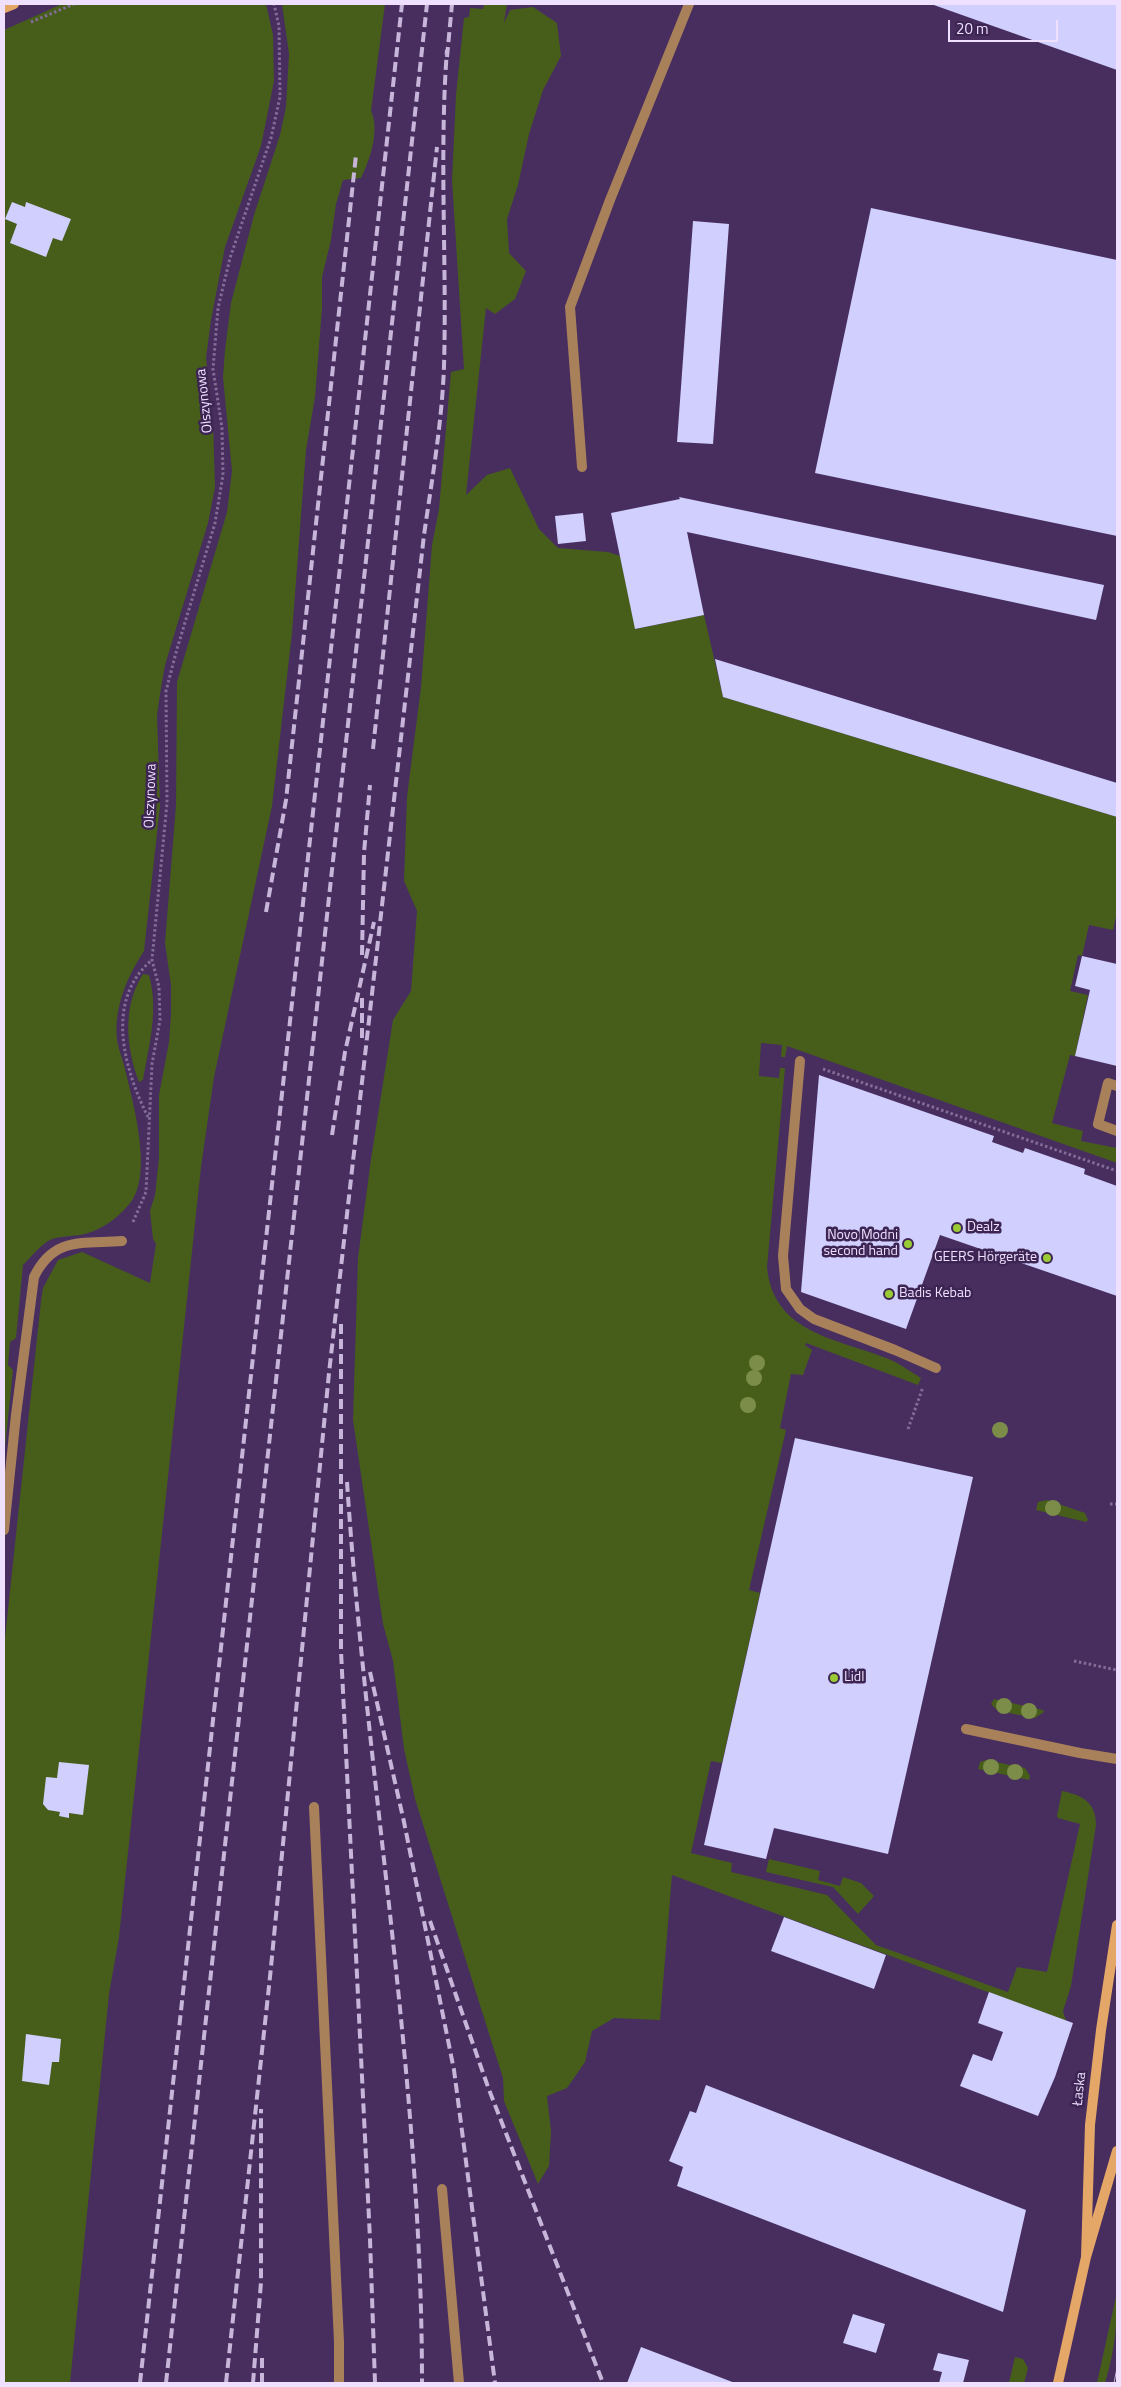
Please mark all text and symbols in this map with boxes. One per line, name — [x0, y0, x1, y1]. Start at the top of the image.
scale bar — [951, 10, 1061, 42]
text: 20 m — [956, 17, 989, 40]
street label: Olszynowa — [193, 368, 217, 434]
street label: Olszynowa — [141, 763, 161, 829]
place label: Dealz — [967, 1220, 1000, 1236]
marker: Dealz — [951, 1222, 963, 1234]
place label: Novo Modni second hand — [824, 1228, 898, 1260]
marker: Novo Modni second hand — [902, 1238, 914, 1250]
place label: GEERS Hörgeräte — [934, 1250, 1037, 1266]
marker: GEERS Hörgeräte — [1041, 1252, 1053, 1264]
place label: Badis Kebab — [899, 1286, 971, 1302]
marker: Badis Kebab — [883, 1288, 895, 1300]
place label: Lidl — [844, 1670, 864, 1686]
marker: Lidl — [828, 1672, 840, 1684]
street label: Łaska — [1070, 2071, 1090, 2107]

